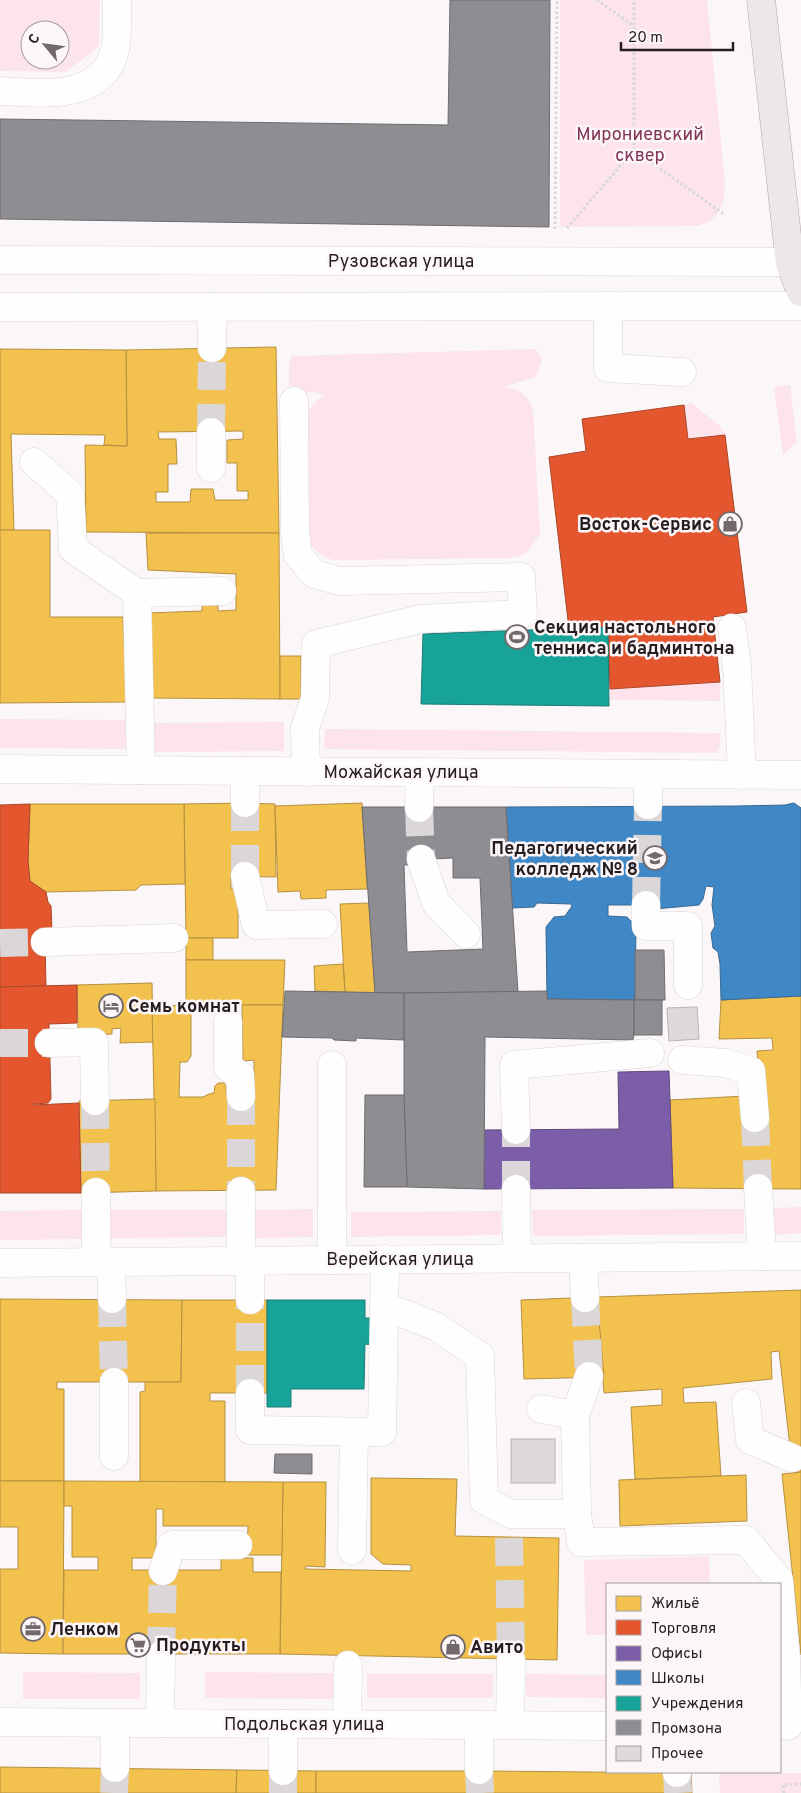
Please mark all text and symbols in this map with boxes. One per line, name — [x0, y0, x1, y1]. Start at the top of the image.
north arrow — [20, 20, 70, 70]
scale bar — [621, 20, 734, 52]
text: 20 m — [628, 29, 663, 48]
text: С — [25, 31, 45, 47]
park label: Мирониевский сквер — [576, 124, 704, 168]
street label: Рузовская улица — [328, 251, 474, 274]
shop icon: Восток-Сервис — [717, 511, 743, 537]
place label: Восток-Сервис — [579, 514, 712, 537]
place label: Секция настольного тенниса и бадминтона — [534, 617, 735, 661]
sports icon: Секция настольного тенниса и бадминтона — [504, 624, 530, 650]
street label: Можайская улица — [324, 762, 478, 785]
place label: Педагогический колледж № 8 — [491, 838, 638, 882]
school or university icon: Педагогический колледж № 8 — [642, 845, 668, 871]
hotel icon: Семь комнат — [98, 993, 124, 1019]
place label: Семь комнат — [128, 996, 240, 1019]
street label: Верейская улица — [326, 1249, 474, 1272]
legend — [606, 1583, 781, 1773]
text: Жильё — [651, 1595, 699, 1614]
office icon: Ленком — [20, 1616, 46, 1642]
place label: Ленком — [50, 1619, 119, 1642]
text: Торговля — [651, 1620, 716, 1639]
supermarket icon: Продукты — [125, 1632, 151, 1658]
shop icon: Авито — [440, 1634, 466, 1660]
place label: Продукты — [156, 1635, 246, 1658]
place label: Авито — [470, 1637, 524, 1660]
text: Офисы — [651, 1645, 702, 1664]
text: Школы — [651, 1670, 705, 1689]
text: Учреждения — [651, 1695, 743, 1714]
street label: Подольская улица — [224, 1714, 384, 1737]
text: Промзона — [651, 1720, 722, 1739]
text: Прочее — [651, 1745, 703, 1764]

